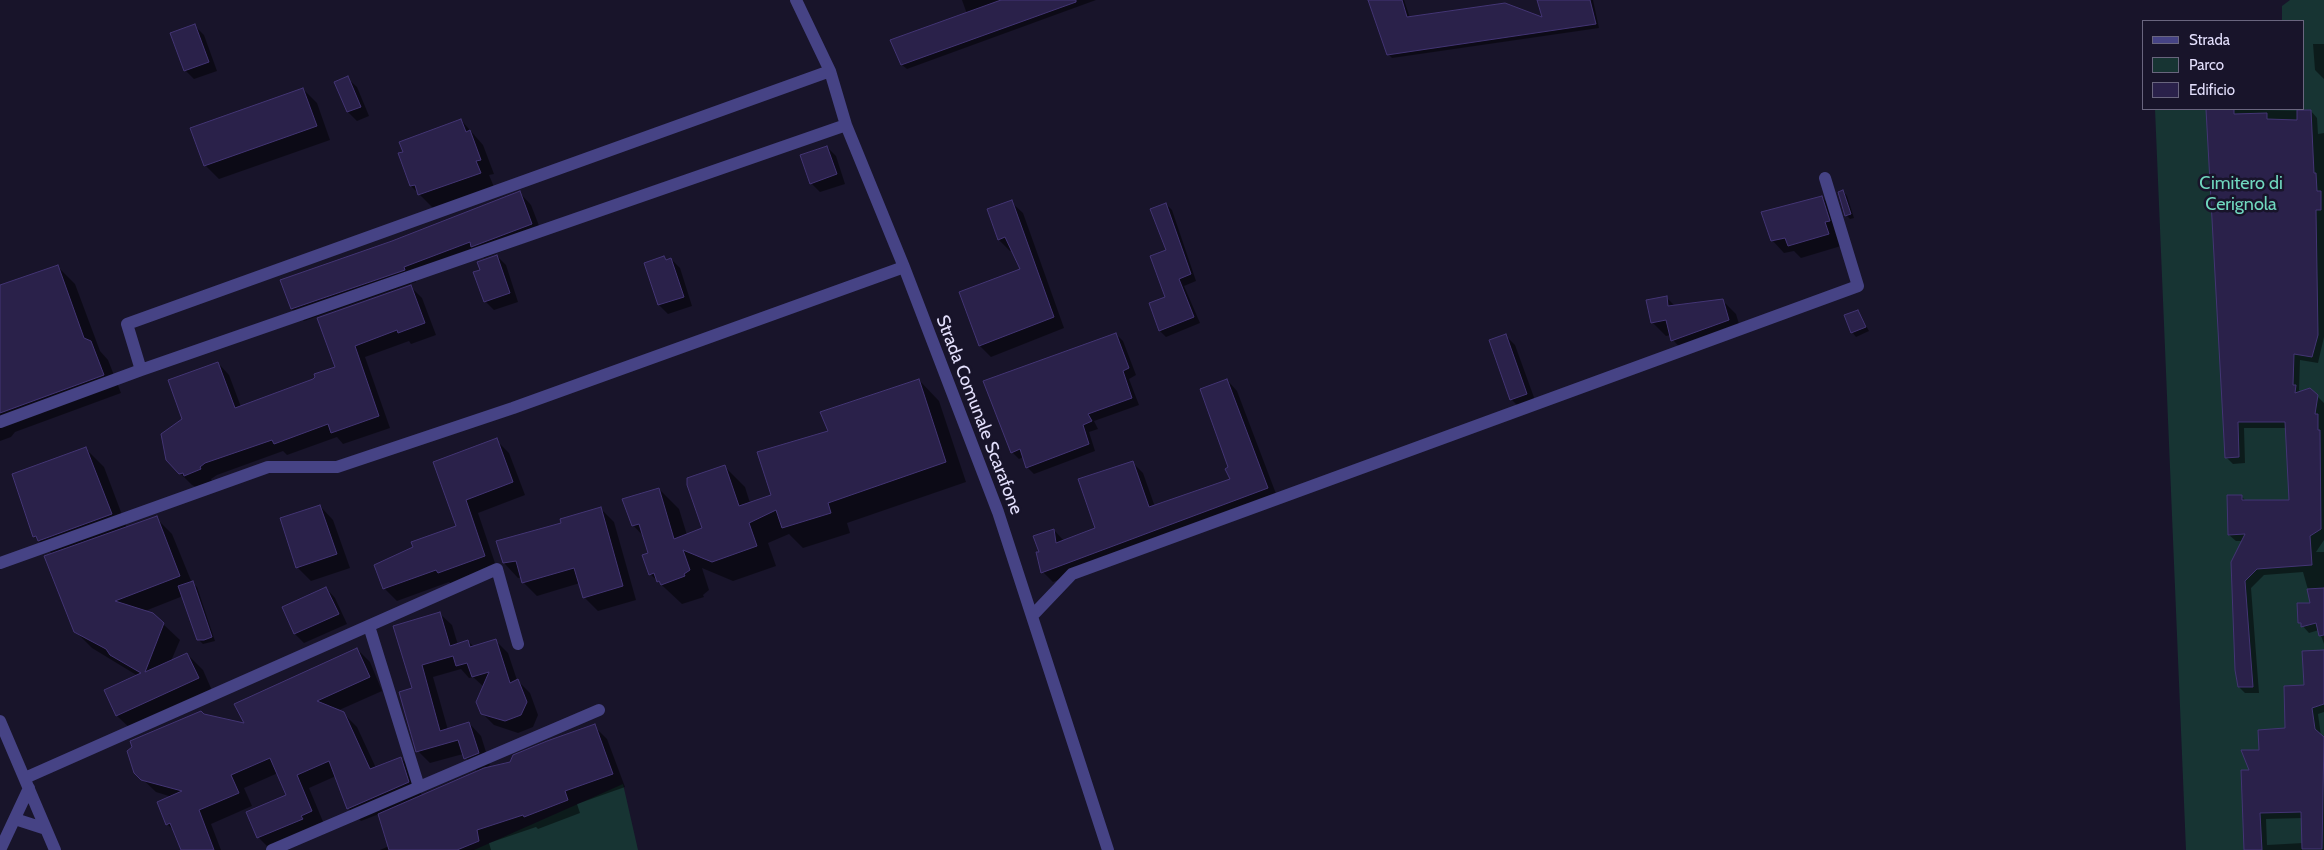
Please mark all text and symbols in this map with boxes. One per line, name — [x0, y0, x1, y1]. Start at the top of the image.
legend — [2142, 20, 2304, 110]
text: Strada — [2189, 31, 2230, 49]
text: Parco — [2189, 56, 2224, 74]
text: Edificio — [2189, 81, 2235, 99]
park label: Cimitero di Cerignola — [2199, 173, 2283, 215]
street label: Strada Comunale Scarafone — [931, 312, 1027, 518]

